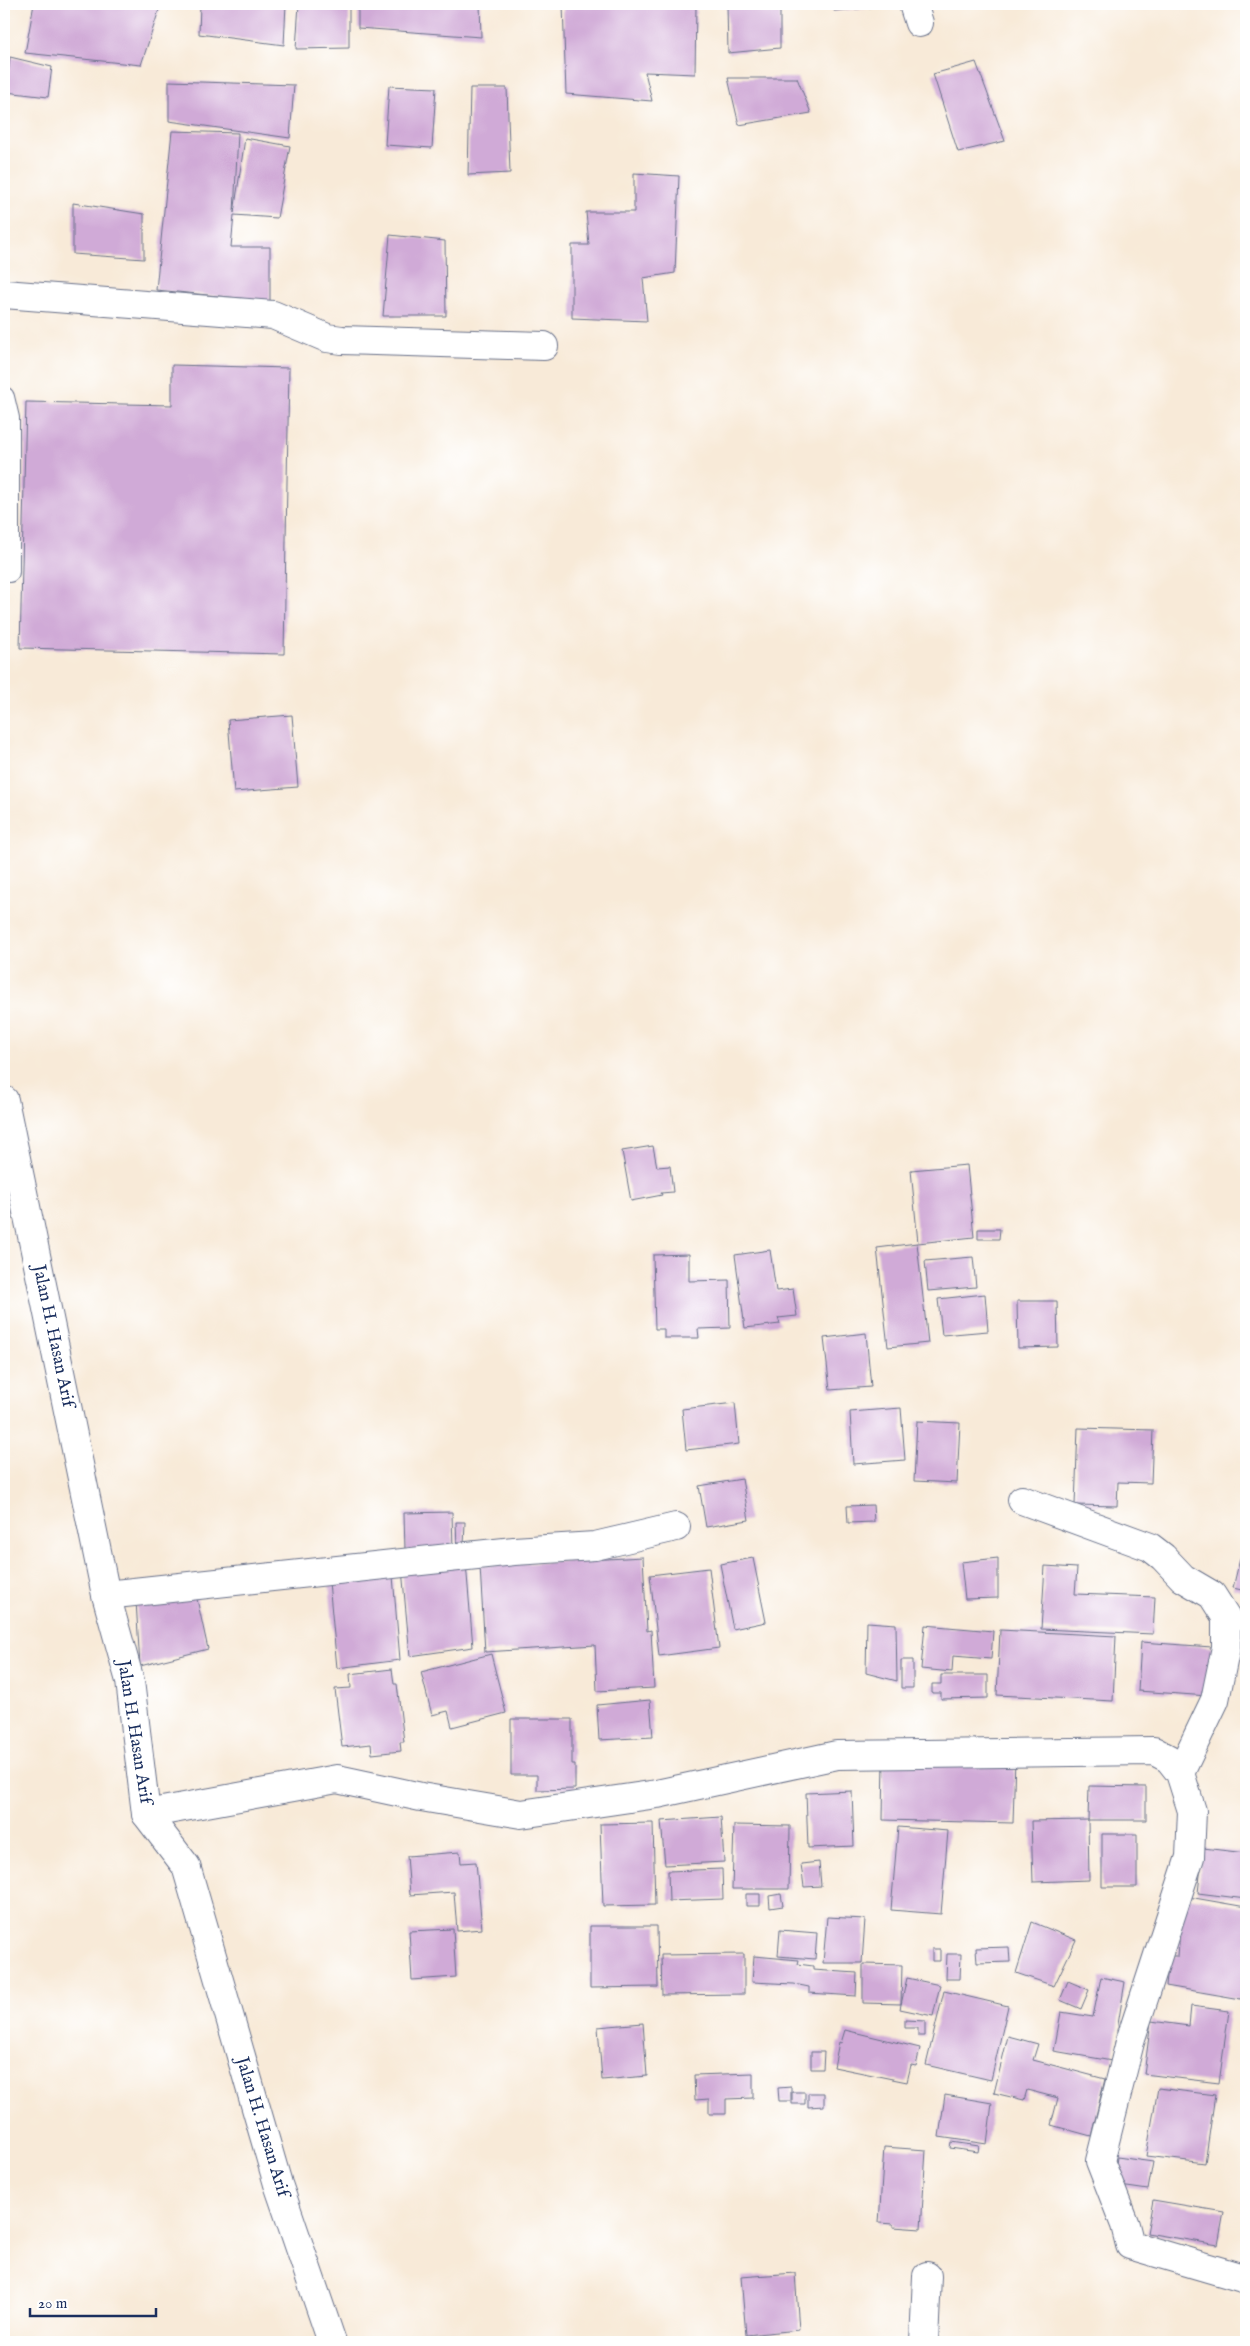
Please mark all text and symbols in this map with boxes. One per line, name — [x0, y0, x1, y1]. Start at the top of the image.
street label: Jalan H. Hasan Arif — [26, 1261, 80, 1413]
street label: Jalan H. Hasan Arif — [111, 1657, 157, 1809]
street label: Jalan H. Hasan Arif — [229, 2052, 295, 2203]
scale bar — [30, 2286, 156, 2318]
text: 20 m — [38, 2294, 68, 2313]

